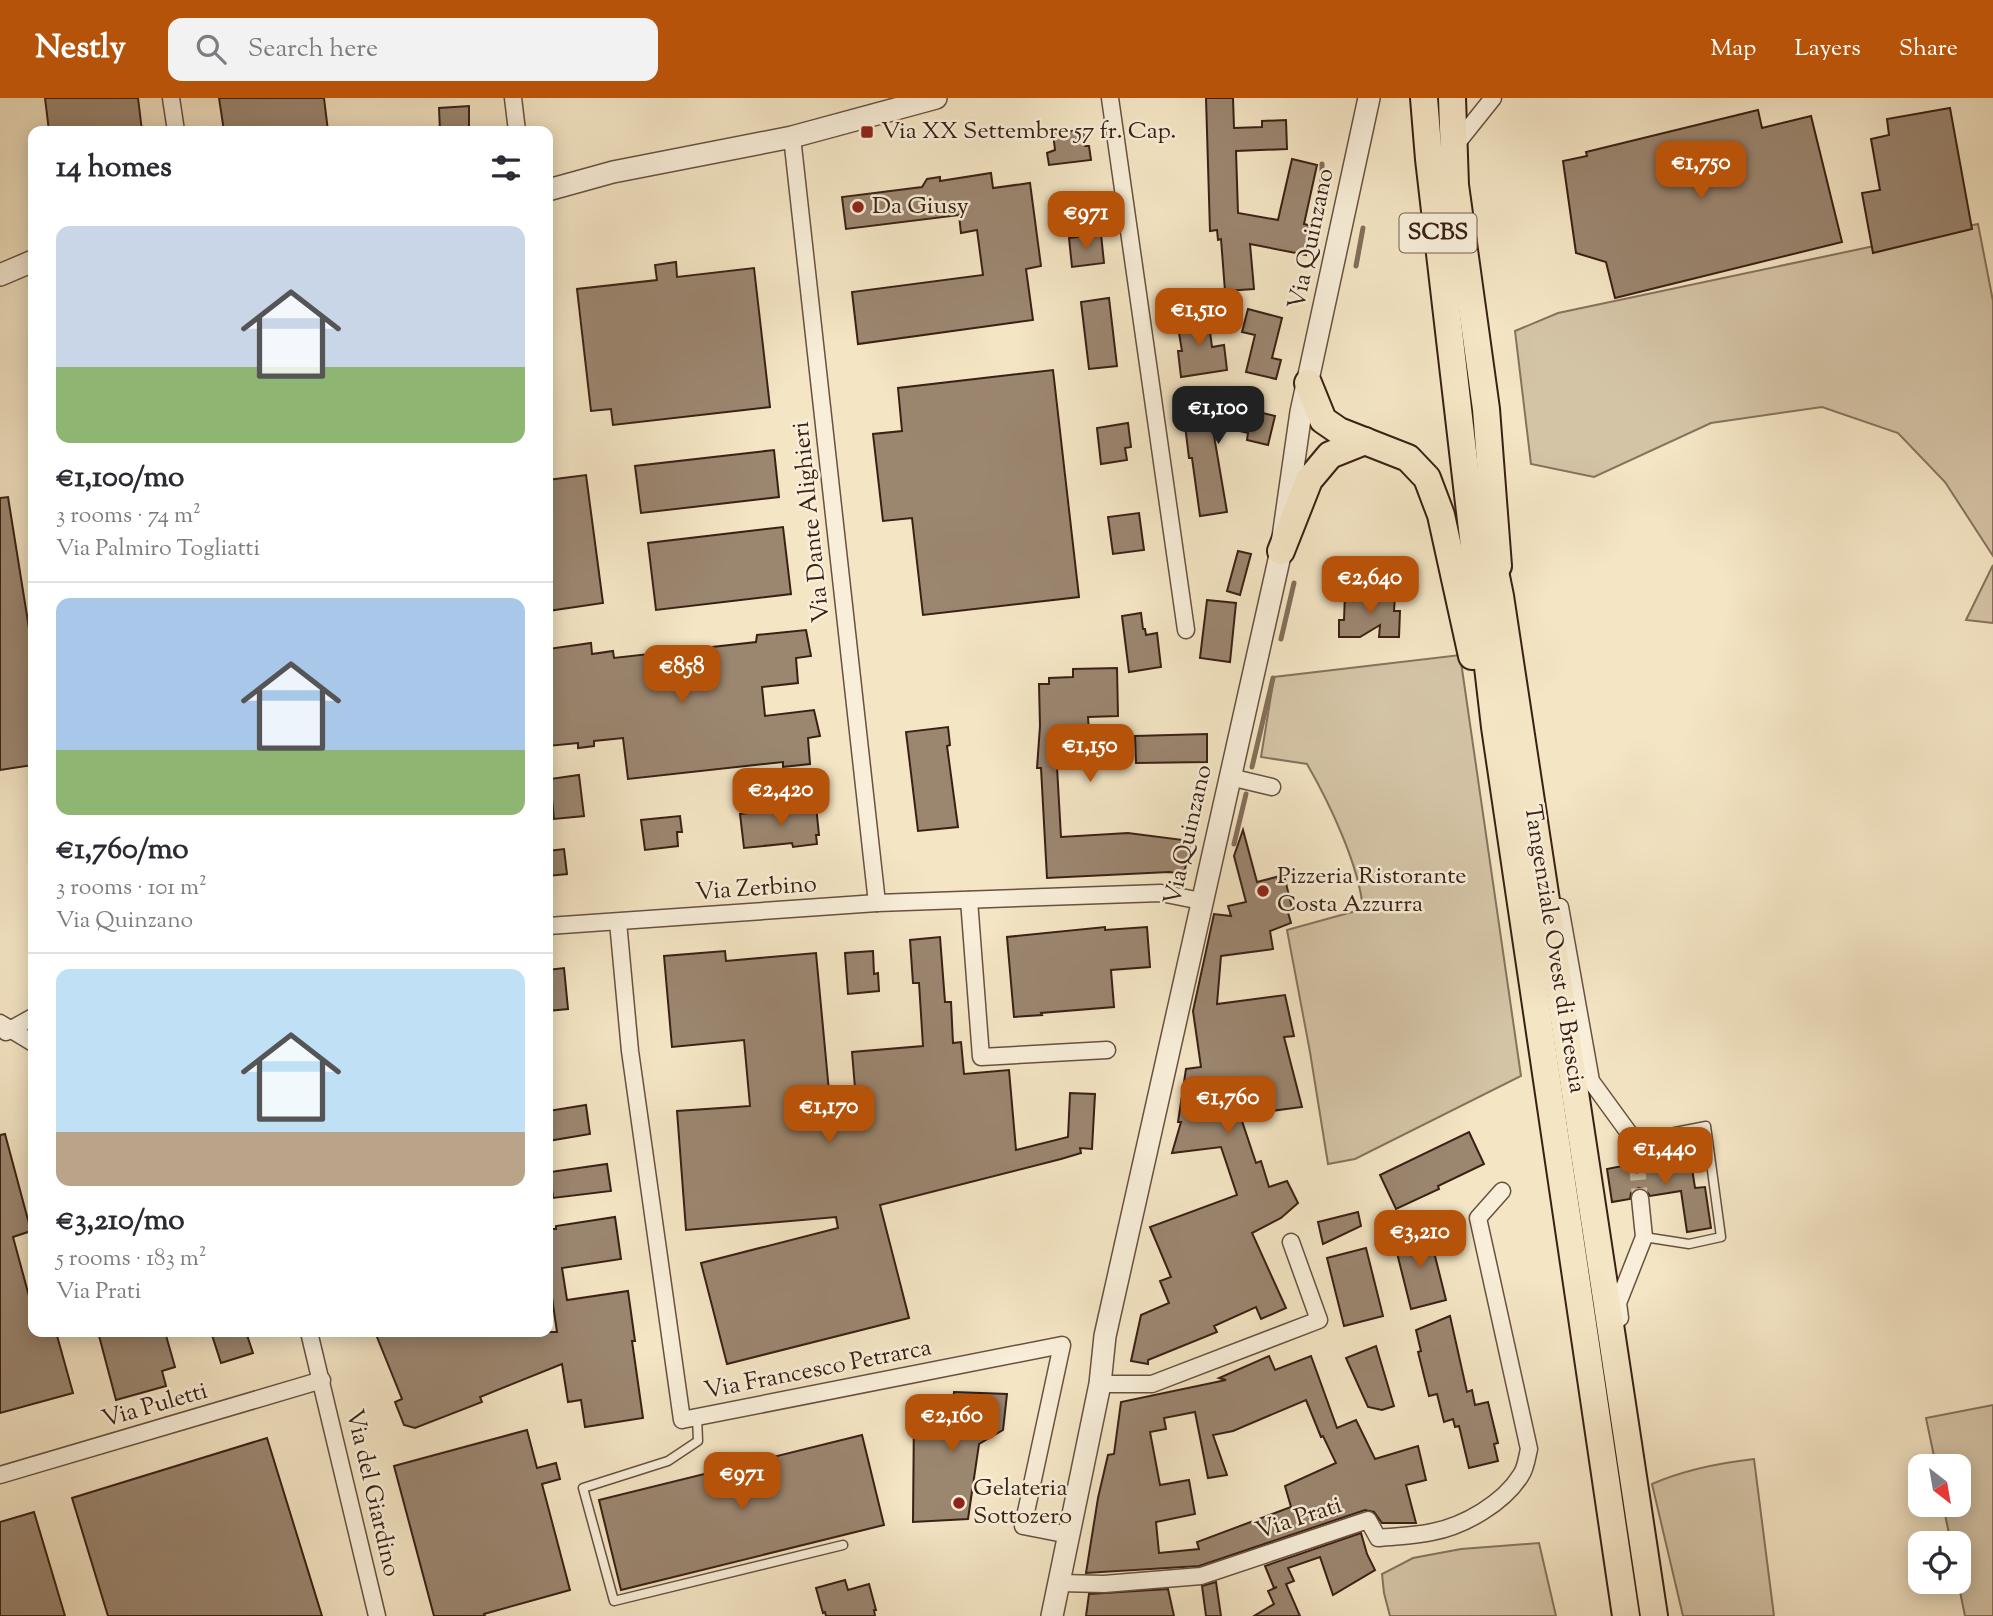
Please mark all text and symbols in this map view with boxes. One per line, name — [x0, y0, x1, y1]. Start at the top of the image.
search box — [168, 18, 658, 81]
text: Nestly — [35, 25, 126, 73]
icon: search — [192, 30, 230, 68]
text: Search here — [248, 31, 378, 68]
text: Map — [1710, 32, 1756, 66]
text: Layers — [1794, 32, 1861, 66]
text: Share — [1899, 32, 1958, 66]
place label: Via XX Settembre 57 fr. Cap. — [881, 115, 1176, 149]
marker: Via XX Settembre 57 fr. Cap. — [859, 124, 875, 140]
pin: €1,750 — [1644, 141, 1758, 201]
text: 14 homes — [56, 147, 172, 190]
text: €1,750 — [1671, 147, 1731, 180]
icon: filters — [487, 149, 525, 187]
street label: Via Quinzano — [1280, 165, 1344, 313]
place label: Da Giusy — [872, 190, 969, 224]
pin: €971 — [1045, 192, 1127, 251]
text: €971 — [1064, 197, 1108, 230]
marker: Da Giusy — [850, 199, 866, 215]
road number: SCBS — [1400, 214, 1476, 252]
icon: home — [228, 271, 354, 397]
pin: €1,510 — [1142, 288, 1256, 348]
text: €1,510 — [1171, 294, 1227, 327]
pin: €1,100 — [1161, 386, 1275, 446]
text: €1,100 — [1188, 392, 1248, 425]
street label: Via Dante Alighieri — [785, 420, 839, 624]
text: €1,100/mo — [56, 457, 185, 500]
text: 3 rooms · 74 m² — [56, 500, 201, 533]
text: Via Palmiro Togliatti — [56, 533, 260, 566]
pin: €2,640 — [1313, 556, 1427, 616]
text: €2,640 — [1338, 562, 1402, 595]
icon: home — [228, 643, 354, 769]
pin: €858 — [641, 646, 723, 705]
text: €858 — [660, 651, 705, 684]
pin: €1,150 — [1033, 724, 1147, 784]
text: €1,150 — [1062, 730, 1118, 763]
street label: Via Quinzano — [1156, 761, 1222, 909]
pin: €2,420 — [724, 768, 838, 828]
text: €2,420 — [749, 774, 813, 807]
street label: Tangenziale Ovest di Brescia — [1514, 802, 1594, 1096]
text: €1,760/mo — [56, 829, 189, 872]
place label: Pizzeria Ristorante Costa Azzurra — [1277, 860, 1467, 922]
street label: Via Zerbino — [694, 868, 818, 910]
text: 3 rooms · 101 m² — [56, 872, 207, 905]
marker: Pizzeria Ristorante Costa Azzurra — [1255, 883, 1271, 899]
text: Via Quinzano — [56, 905, 193, 938]
icon: home — [228, 1014, 354, 1140]
pin: €1,760 — [1171, 1076, 1285, 1136]
text: €1,760 — [1197, 1082, 1259, 1115]
pin: €1,170 — [772, 1086, 886, 1145]
text: €1,170 — [800, 1091, 858, 1124]
pin: €1,440 — [1608, 1128, 1722, 1187]
text: €1,440 — [1634, 1133, 1696, 1166]
text: €3,210/mo — [56, 1200, 185, 1243]
pin: €3,210 — [1363, 1210, 1477, 1270]
text: €3,210 — [1390, 1216, 1450, 1249]
text: 5 rooms · 183 m² — [56, 1243, 207, 1276]
text: Via Prati — [56, 1276, 141, 1309]
street label: Via Francesco Petrarca — [701, 1331, 935, 1409]
street label: Via Puletti — [98, 1375, 212, 1437]
pin: €2,160 — [895, 1394, 1009, 1454]
text: €2,160 — [921, 1400, 983, 1433]
street label: Via del Giardino — [336, 1406, 408, 1580]
pin: €971 — [701, 1452, 783, 1512]
north arrow — [1908, 1454, 1970, 1517]
map controls — [1908, 1454, 1971, 1594]
text: €971 — [720, 1458, 764, 1491]
place label: Gelateria Sottozero — [973, 1472, 1072, 1534]
street label: Via Prati — [1251, 1489, 1347, 1549]
marker: Gelateria Sottozero — [951, 1495, 967, 1511]
button: locate — [1908, 1531, 1971, 1594]

